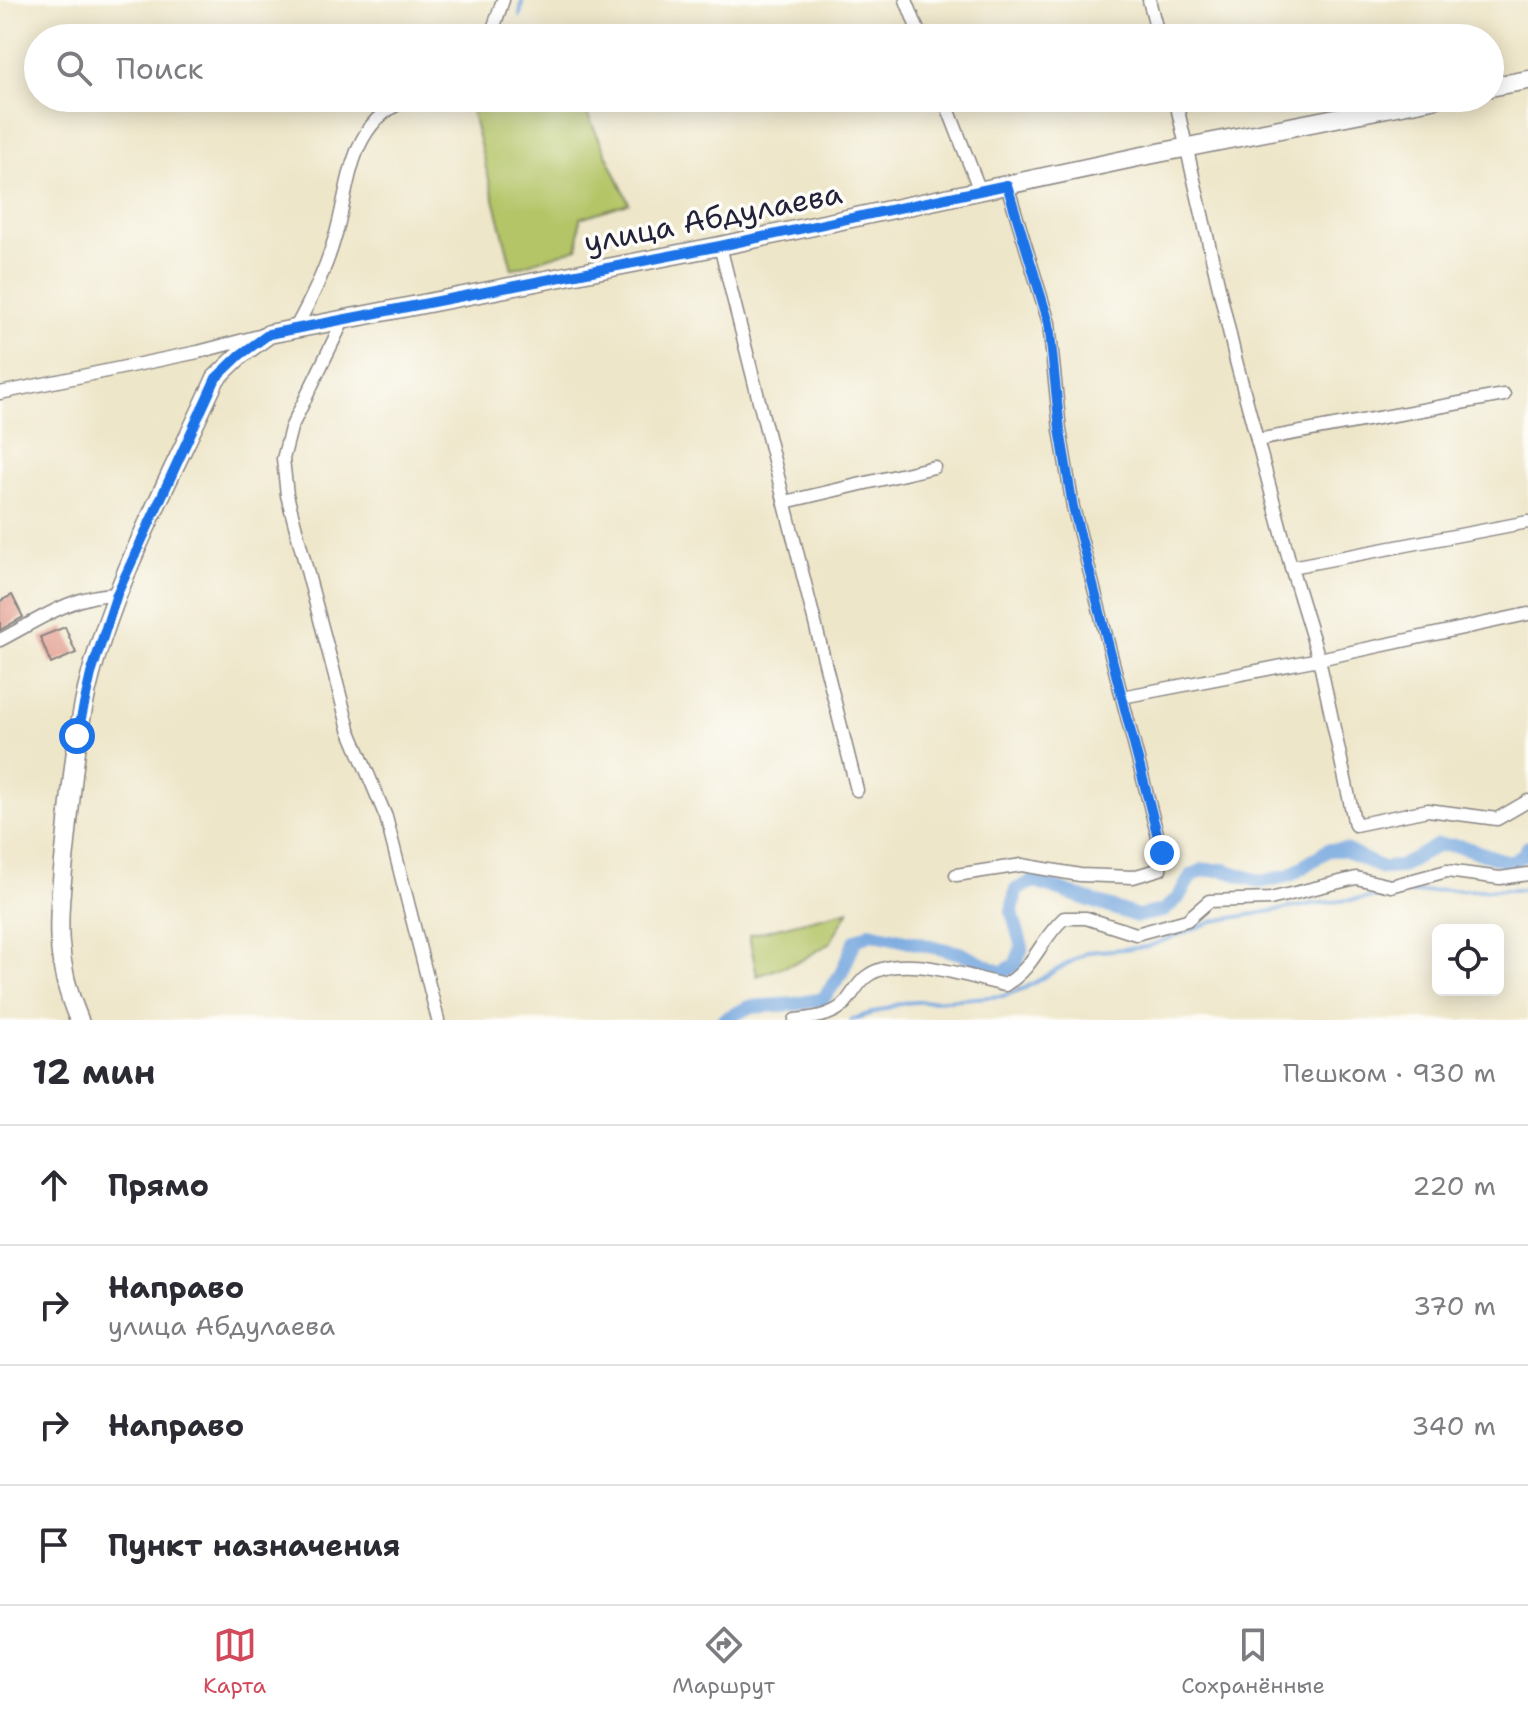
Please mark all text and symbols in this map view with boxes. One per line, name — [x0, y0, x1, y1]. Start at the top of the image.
search box — [24, 24, 1504, 112]
icon: search — [52, 46, 96, 90]
text: Поиск — [116, 48, 204, 89]
street label: улица Абдулаева — [580, 172, 846, 263]
route start — [59, 718, 95, 754]
route end — [1144, 835, 1180, 871]
map controls — [1432, 924, 1504, 996]
button: locate — [1432, 924, 1504, 996]
text: 12 мин — [32, 1049, 155, 1095]
text: Пешком · 930 m — [1283, 1055, 1496, 1090]
icon: ahead — [32, 1163, 76, 1207]
text: Прямо — [108, 1165, 209, 1206]
text: 220 m — [1412, 1168, 1496, 1203]
text: Направо — [108, 1267, 244, 1308]
icon: right — [32, 1283, 76, 1327]
text: 370 m — [1413, 1288, 1496, 1323]
text: улица Абдулаева — [108, 1308, 335, 1343]
icon: right — [32, 1403, 76, 1447]
text: Направо — [108, 1405, 244, 1446]
text: 340 m — [1411, 1408, 1496, 1443]
icon: arrive — [32, 1523, 76, 1567]
text: Пункт назначения — [108, 1525, 400, 1566]
tab: Карта — [203, 1623, 266, 1700]
tab: Маршрут — [672, 1623, 775, 1700]
tab: Сохранённые — [1181, 1623, 1325, 1700]

